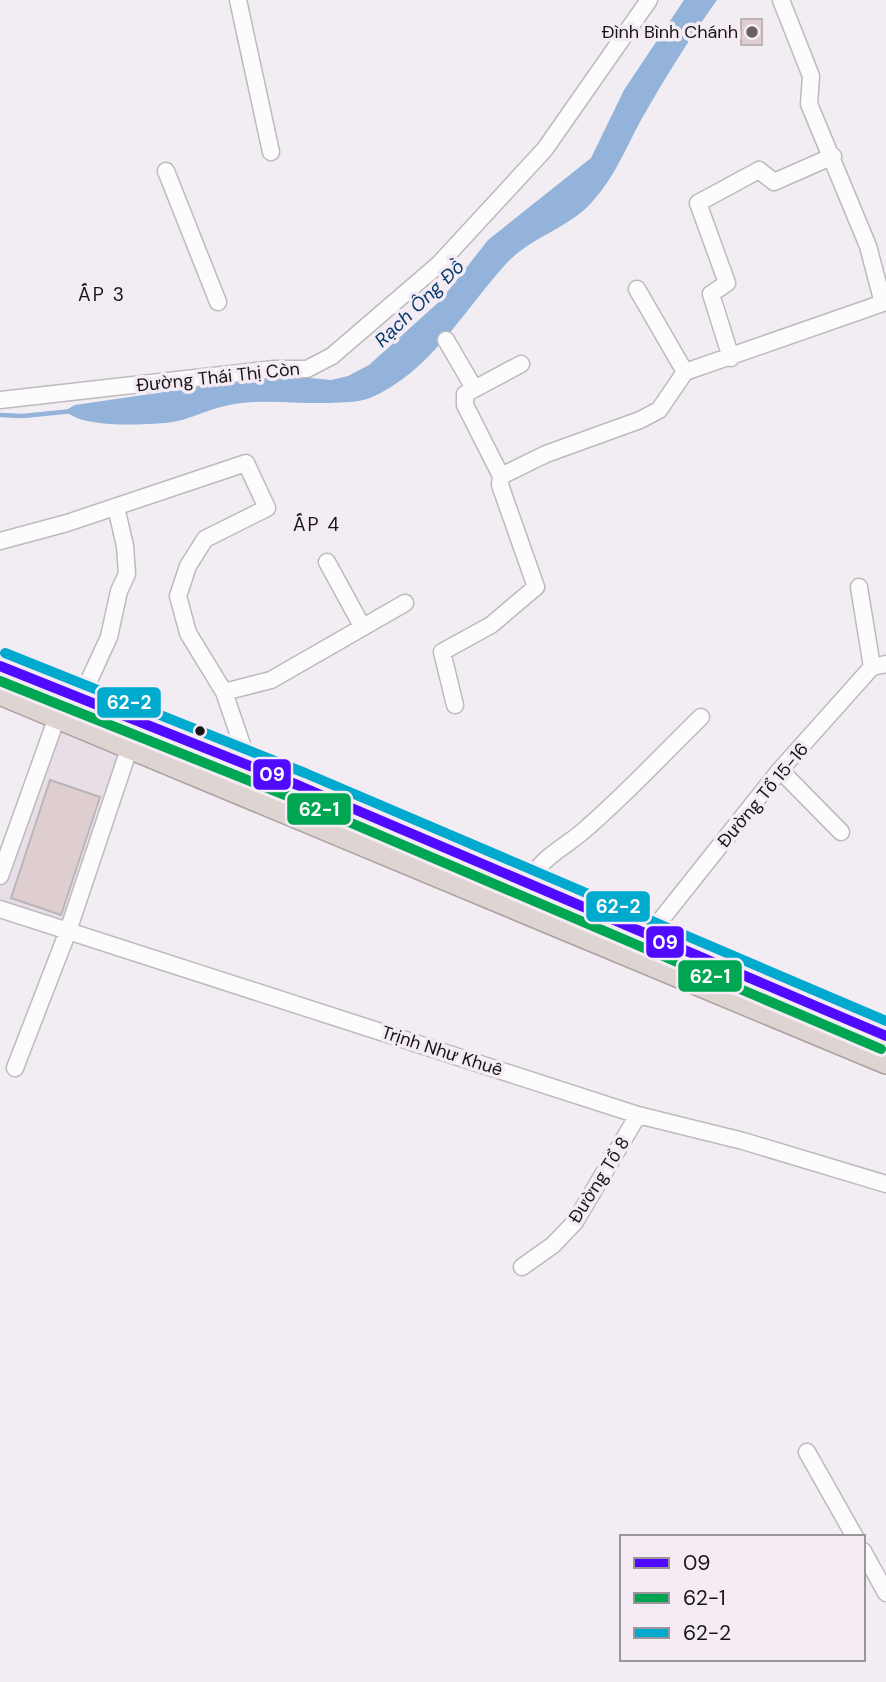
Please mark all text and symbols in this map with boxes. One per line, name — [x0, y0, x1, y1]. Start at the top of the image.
place label: Đình Bình Chánh — [602, 20, 738, 44]
marker: Đình Bình Chánh — [744, 24, 760, 40]
water label: Rạch Ông Đồ — [369, 254, 470, 353]
district label: ẤP 3 — [78, 282, 126, 307]
street label: Đường Thái Thị Còn — [135, 356, 301, 398]
district label: ẤP 4 — [293, 512, 341, 537]
line badge: 62-2 — [96, 686, 162, 719]
text: 62-2 — [107, 690, 151, 715]
unlabelled marker — [193, 724, 207, 738]
street label: Đường Tổ 15-16 — [712, 738, 814, 852]
line badge: 09 — [252, 758, 292, 791]
text: 09 — [259, 762, 285, 787]
line badge: 62-1 — [286, 792, 352, 826]
text: 62-1 — [299, 797, 339, 822]
line badge: 62-2 — [585, 890, 651, 923]
text: 62-2 — [596, 894, 640, 919]
line badge: 09 — [645, 925, 685, 959]
text: 09 — [652, 930, 678, 955]
line badge: 62-1 — [677, 959, 743, 993]
text: 62-1 — [690, 964, 730, 989]
street label: Trịnh Như Khuê — [378, 1020, 506, 1082]
street label: Đường Tổ 8 — [563, 1132, 635, 1228]
legend — [620, 1535, 865, 1661]
text: 09 — [683, 1549, 711, 1577]
text: 62-1 — [683, 1584, 726, 1612]
text: 62-2 — [683, 1619, 731, 1647]

